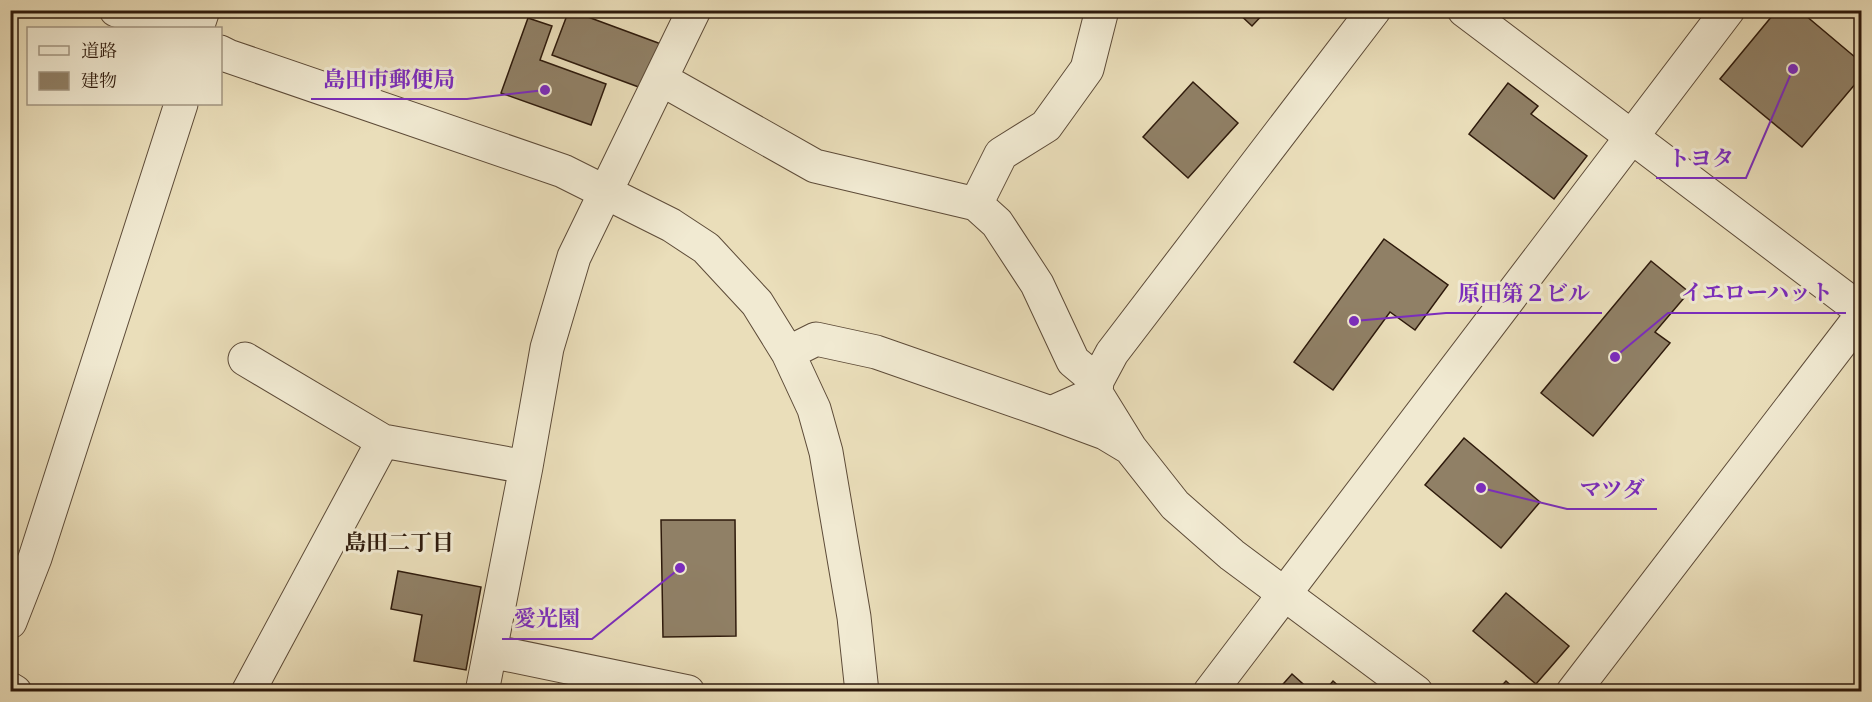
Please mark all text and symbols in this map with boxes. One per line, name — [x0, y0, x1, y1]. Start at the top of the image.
legend — [27, 27, 222, 105]
text: 道路 — [81, 40, 117, 66]
callout: 島田市郵便局 — [311, 59, 467, 99]
text: 島田市郵便局 — [323, 66, 455, 98]
text: 建物 — [81, 70, 117, 96]
callout: トヨタ — [1656, 138, 1746, 178]
text: トヨタ — [1668, 145, 1734, 177]
callout: 原田第２ビル — [1446, 273, 1602, 313]
callout: イエローハット — [1668, 273, 1846, 313]
text: イエローハット — [1681, 279, 1833, 311]
text: 原田第２ビル — [1458, 280, 1590, 312]
callout: マツダ — [1567, 469, 1657, 509]
text: マツダ — [1579, 476, 1645, 508]
district label: 島田二丁目 — [344, 529, 454, 561]
callout: 愛光園 — [502, 599, 592, 639]
text: 愛光園 — [514, 605, 580, 637]

